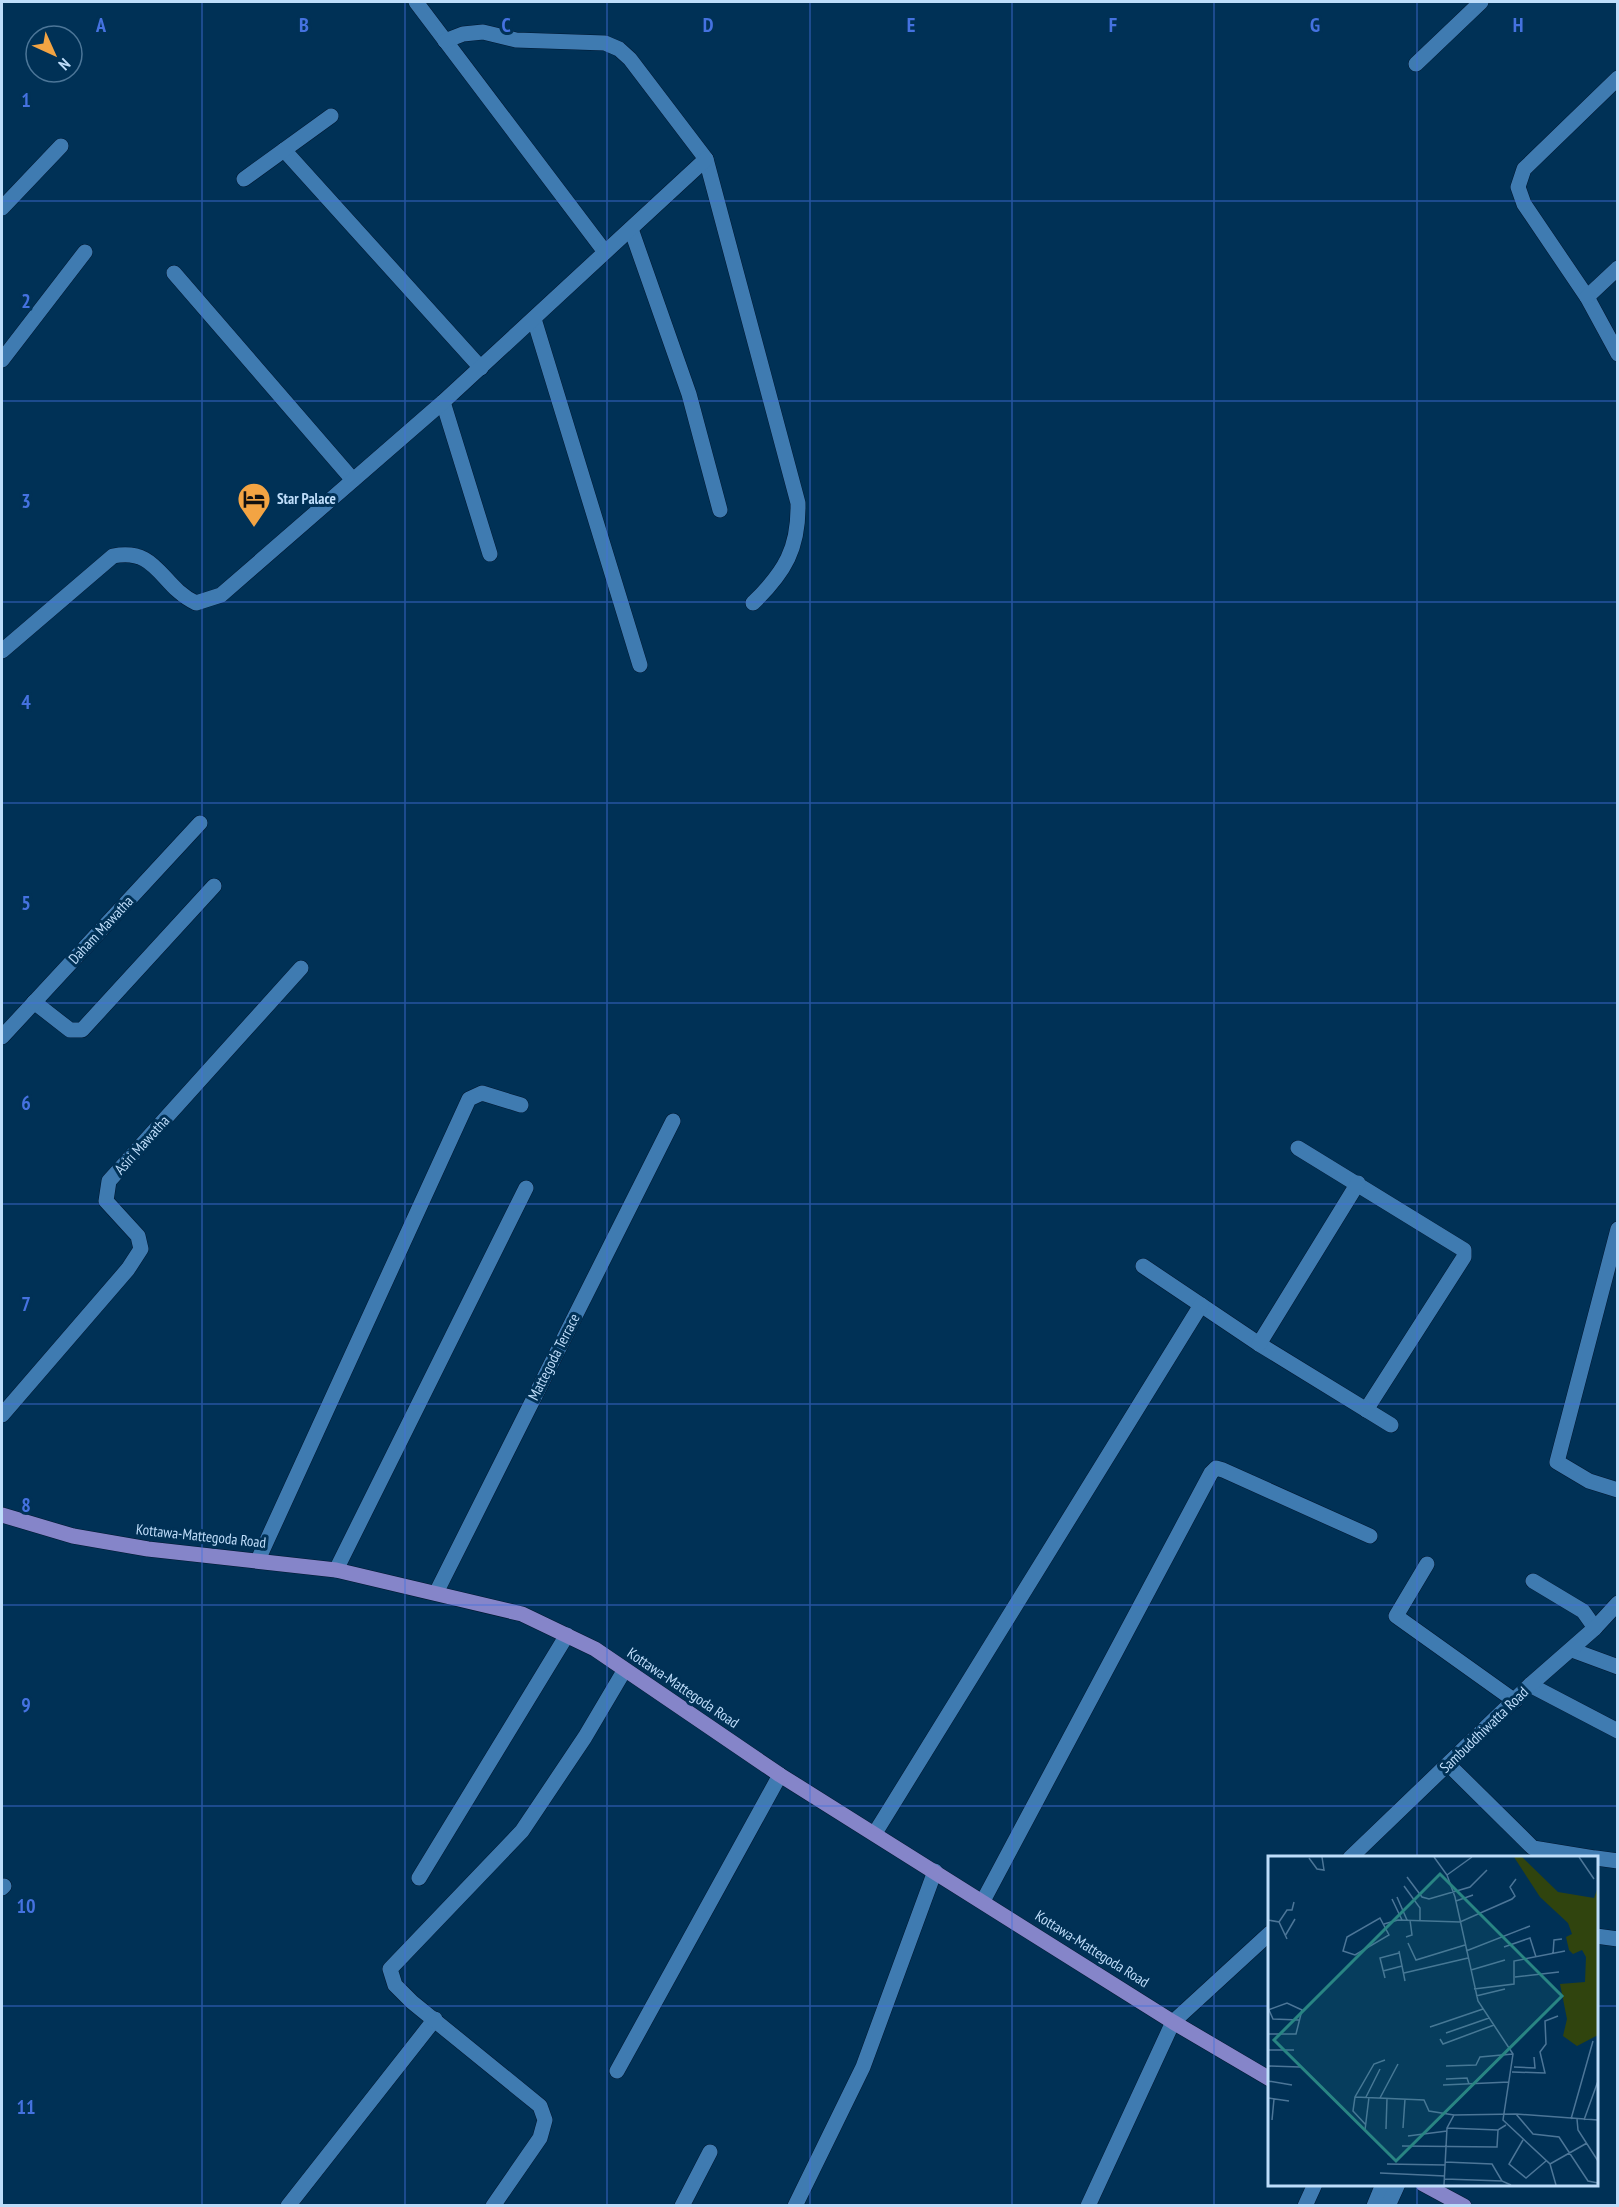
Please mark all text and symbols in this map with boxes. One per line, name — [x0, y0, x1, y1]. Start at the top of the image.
text: A — [95, 12, 107, 38]
text: B — [299, 12, 309, 38]
text: C — [501, 12, 511, 38]
text: D — [703, 12, 714, 38]
text: E — [907, 12, 915, 38]
text: F — [1109, 12, 1117, 38]
text: G — [1310, 12, 1320, 38]
text: H — [1513, 12, 1523, 38]
north arrow — [24, 24, 84, 84]
text: N — [54, 54, 75, 75]
text: 1 — [21, 87, 31, 113]
text: 2 — [21, 288, 31, 314]
hotel icon: Star Palace — [236, 481, 272, 528]
text: 3 — [21, 488, 31, 514]
place label: Star Palace — [277, 489, 336, 508]
text: 4 — [21, 689, 31, 715]
text: 5 — [21, 890, 31, 916]
street label: Daham Mawatha — [64, 892, 137, 968]
text: 6 — [21, 1090, 31, 1116]
street label: Asiri Mawatha — [110, 1111, 173, 1178]
text: 7 — [21, 1291, 31, 1317]
street label: Mattegoda Terrace — [524, 1310, 584, 1403]
text: 8 — [21, 1492, 31, 1518]
street label: Kottawa-Mattegoda Road — [135, 1519, 267, 1552]
street label: Kottawa-Mattegoda Road — [624, 1643, 743, 1732]
street label: Sambuddhiwatta Road — [1435, 1683, 1532, 1777]
text: 9 — [21, 1692, 31, 1718]
inset map — [1268, 1856, 1598, 2186]
text: 10 — [16, 1893, 36, 1919]
street label: Kottawa-Mattegoda Road — [1032, 1906, 1153, 1991]
text: 11 — [16, 2094, 36, 2120]

